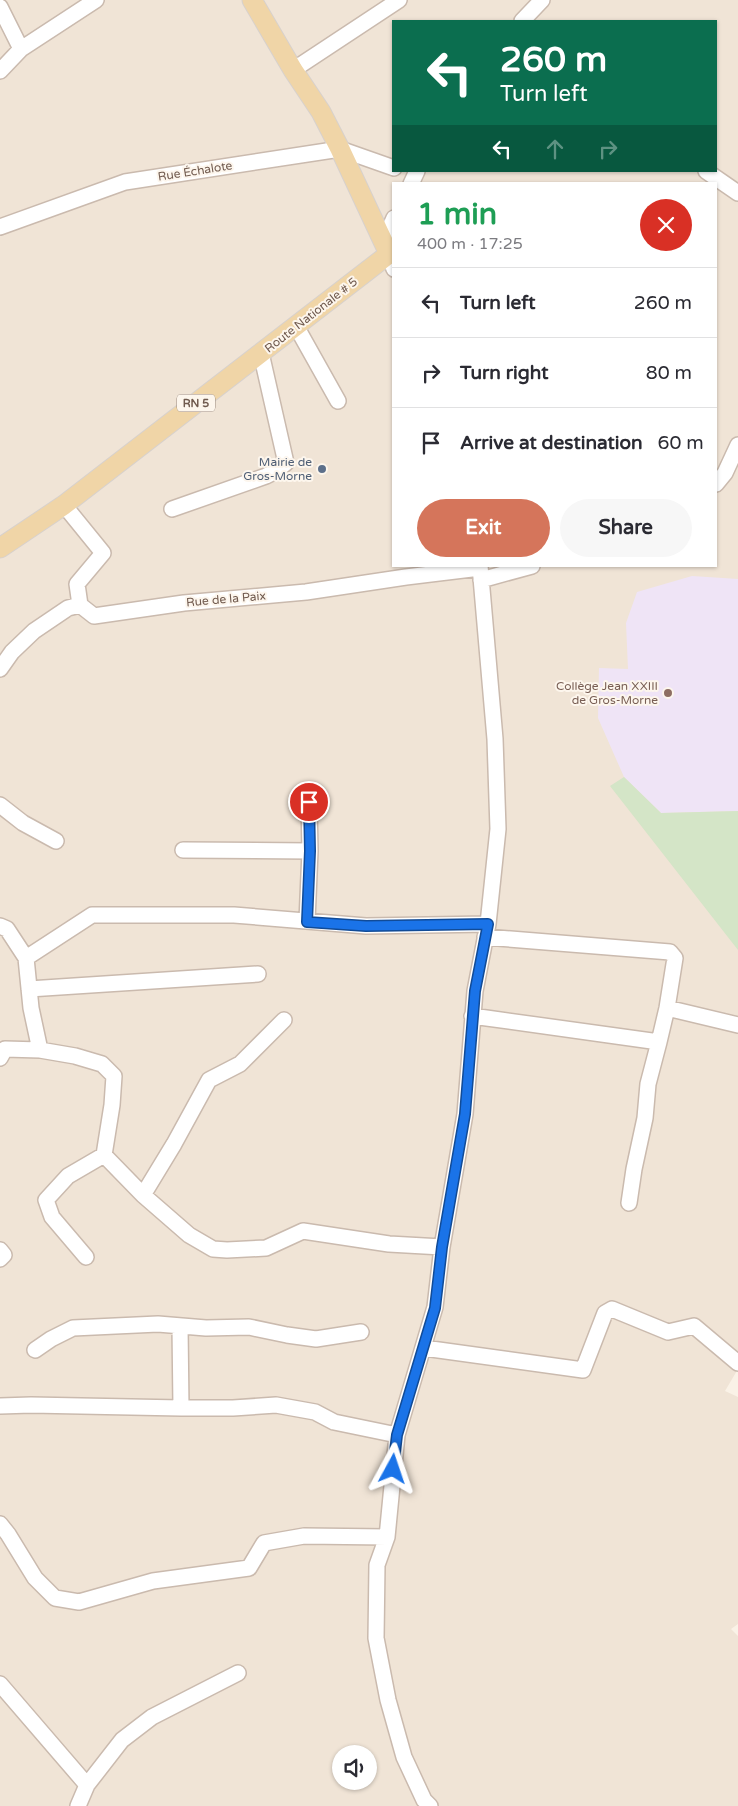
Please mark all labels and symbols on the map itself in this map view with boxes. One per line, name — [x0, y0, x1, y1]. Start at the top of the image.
street label: Rue Échalote — [157, 158, 233, 184]
street label: Route Nationale # 5 — [262, 275, 360, 355]
road number: RN 5 — [177, 394, 215, 412]
place label: Mairie de Gros-Morne — [243, 455, 312, 483]
marker: Mairie de Gros-Morne — [316, 463, 328, 475]
street label: Rue de la Paix — [186, 589, 266, 609]
place label: Collège Jean XXIII de Gros-Morne — [556, 679, 658, 707]
marker: Collège Jean XXIII de Gros-Morne — [662, 687, 674, 699]
pin — [288, 781, 330, 823]
position arrow — [366, 1442, 418, 1494]

